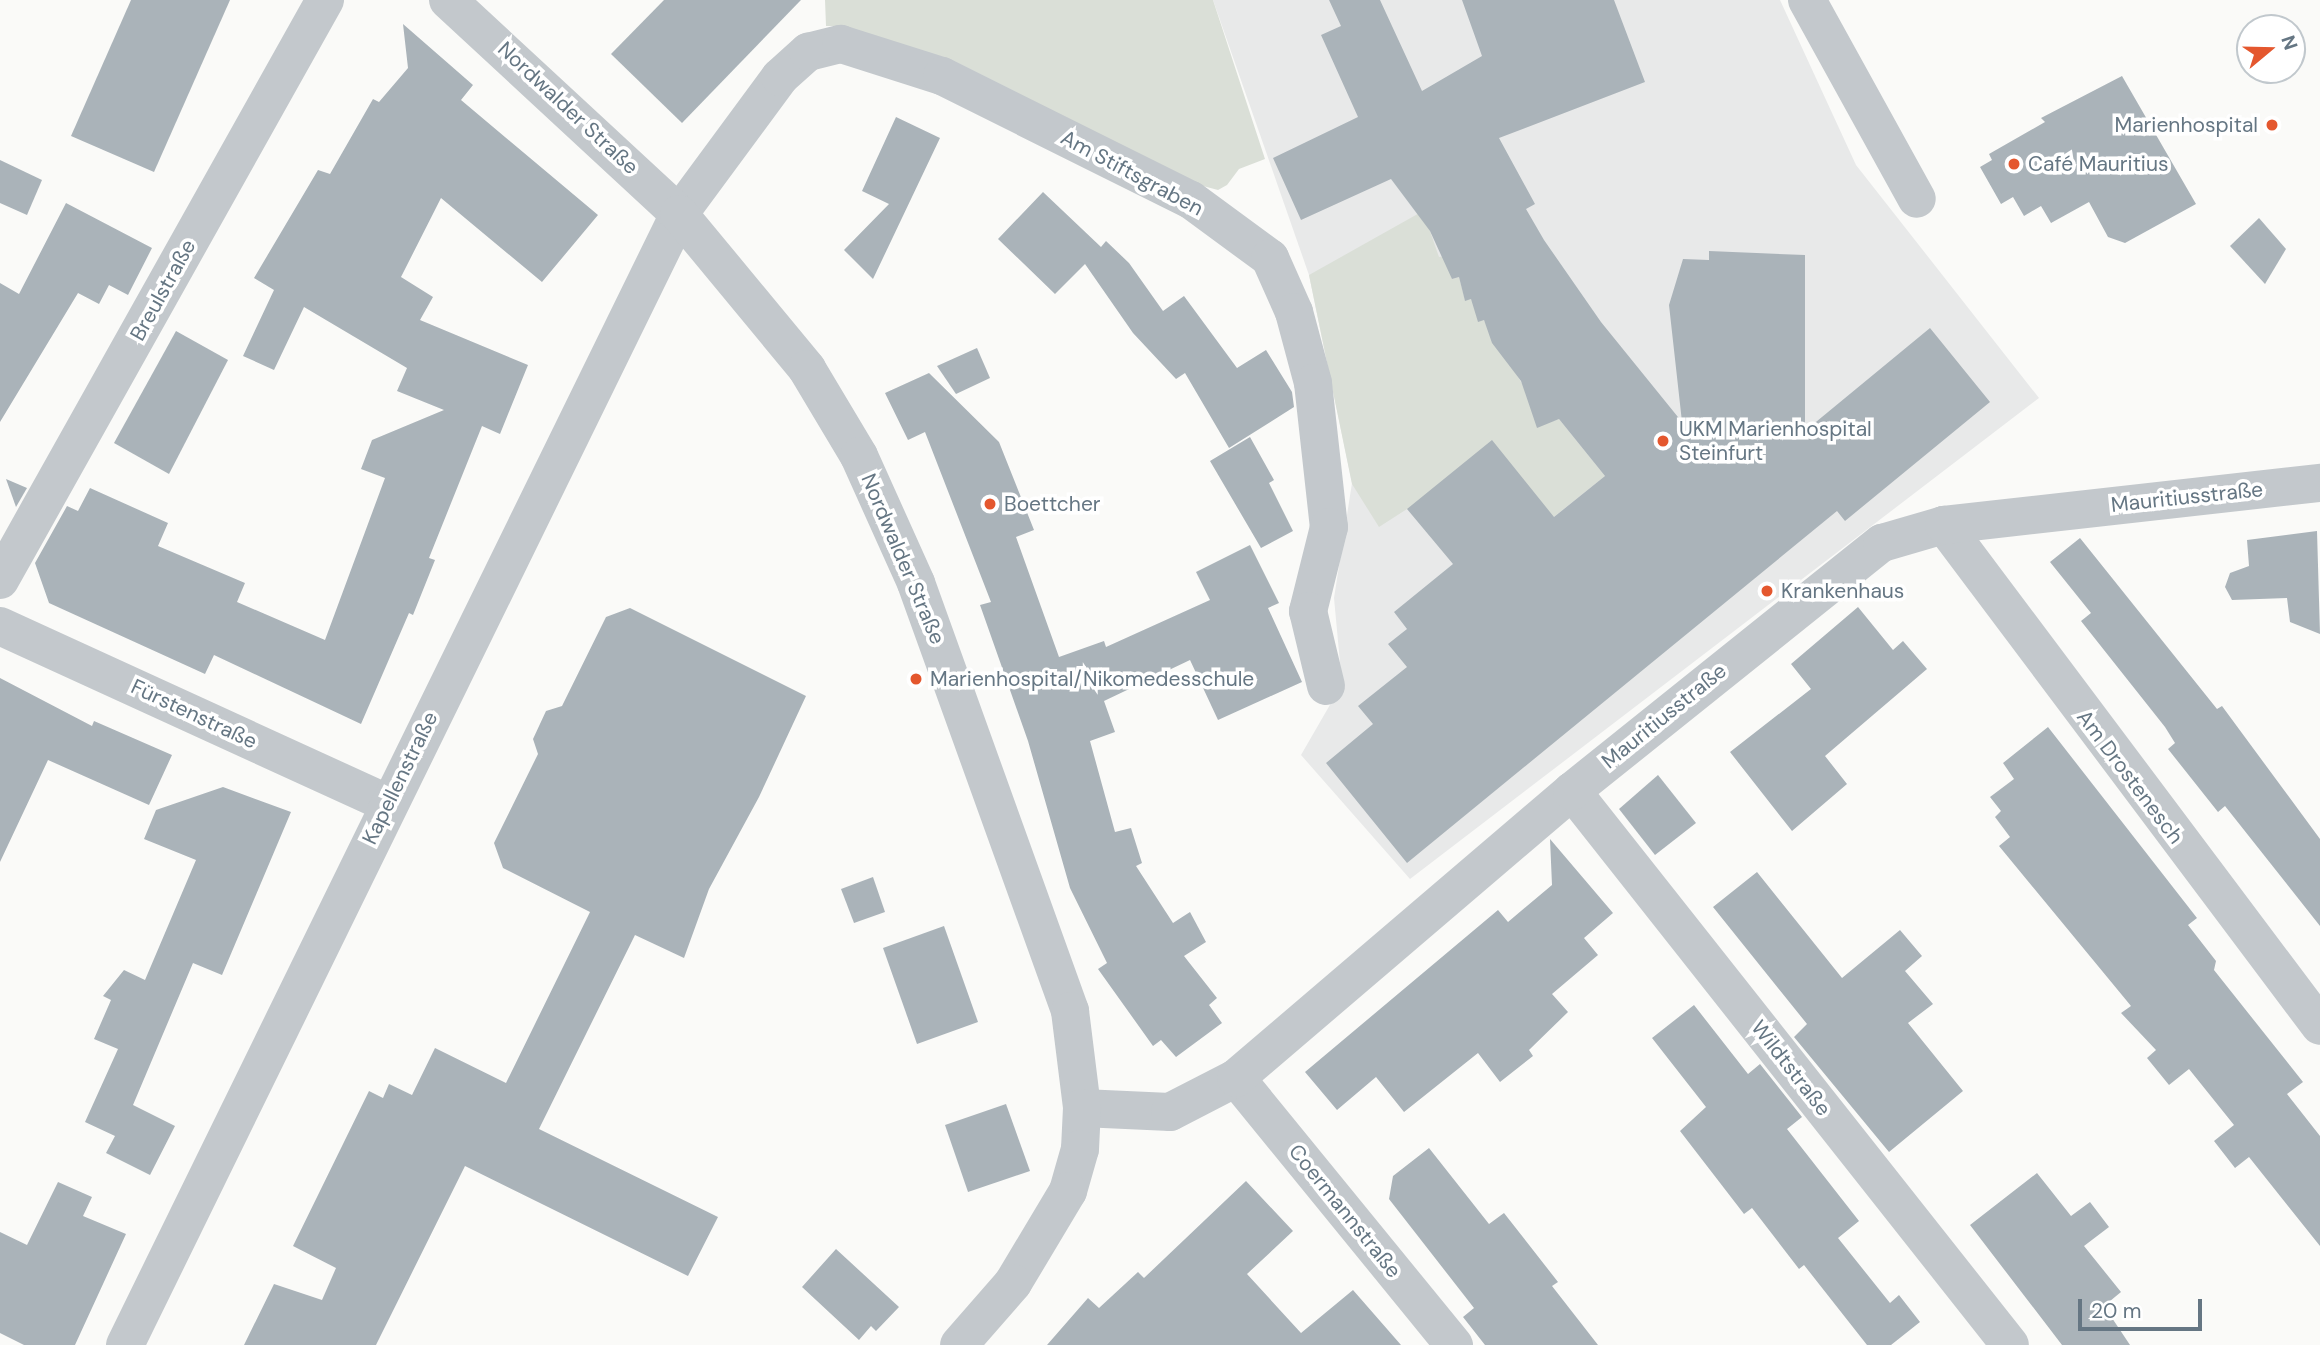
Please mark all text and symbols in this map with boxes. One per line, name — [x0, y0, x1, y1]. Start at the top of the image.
north arrow — [2236, 14, 2306, 84]
text: N — [2275, 32, 2304, 53]
street label: Nordwalder Straße — [493, 36, 643, 180]
place label: Marienhospital — [2115, 112, 2258, 138]
marker: Marienhospital — [2264, 117, 2280, 133]
street label: Am Stiftsgraben — [1056, 125, 1208, 221]
place label: Café Mauritius — [2028, 151, 2168, 177]
marker: Café Mauritius — [2006, 156, 2022, 172]
street label: Breulstraße — [125, 235, 201, 345]
place label: UKM Marienhospital Steinfurt — [1679, 416, 1872, 466]
marker: UKM Marienhospital Steinfurt — [1653, 431, 1673, 451]
street label: Nordwalder Straße — [856, 470, 950, 648]
street label: Mauritiusstraße — [2110, 476, 2264, 518]
place label: Boettcher — [1004, 491, 1101, 517]
marker: Boettcher — [982, 496, 998, 512]
place label: Krankenhaus — [1781, 578, 1904, 604]
marker: Krankenhaus — [1759, 583, 1775, 599]
street label: Mauritiusstraße — [1597, 658, 1731, 774]
place label: Marienhospital/Nikomedesschule — [930, 666, 1254, 692]
marker: Marienhospital/Nikomedesschule — [908, 671, 924, 687]
street label: Fürstenstraße — [127, 674, 261, 754]
street label: Am Drostenesch — [2071, 705, 2189, 849]
street label: Kapellenstraße — [357, 707, 443, 849]
street label: Wildtstraße — [1746, 1015, 1836, 1121]
street label: Coermannstraße — [1283, 1139, 1407, 1283]
scale bar — [2082, 1286, 2206, 1330]
text: 20 m — [2091, 1297, 2142, 1325]

